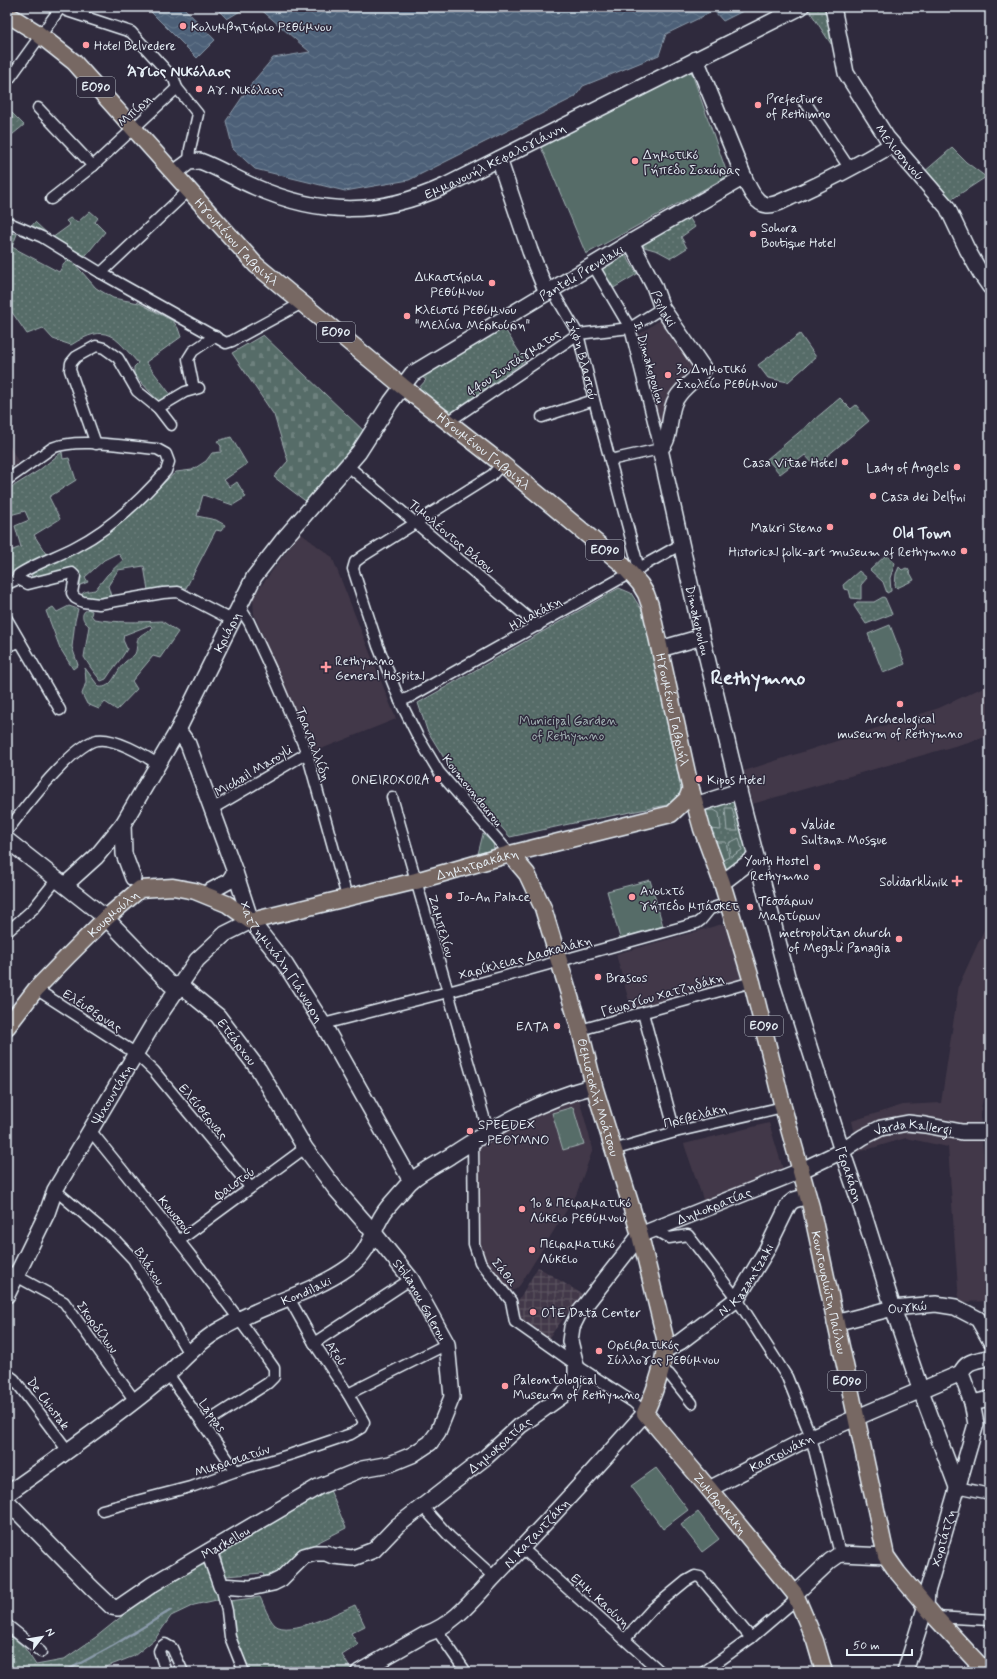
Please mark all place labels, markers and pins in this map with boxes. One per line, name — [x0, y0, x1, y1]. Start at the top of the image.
place label: Κολυμβητήριο Ρεθύμνου — [191, 19, 332, 36]
marker: Κολυμβητήριο Ρεθύμνου — [178, 21, 188, 31]
place label: Hotel Belvedere — [94, 38, 176, 55]
marker: Hotel Belvedere — [81, 40, 91, 50]
place label: Αγ. Νικόλαος — [207, 82, 284, 99]
marker: Αγ. Νικόλαος — [194, 84, 204, 94]
place label: Prefecture of Rethimno — [766, 91, 830, 123]
marker: Prefecture of Rethimno — [753, 100, 763, 110]
place label: Δημοτικό Γήπεδο Σοχώρας — [643, 147, 741, 179]
marker: Δημοτικό Γήπεδο Σοχώρας — [630, 156, 640, 166]
place label: Sohora Boutique Hotel — [761, 220, 836, 252]
marker: Sohora Boutique Hotel — [748, 229, 758, 239]
place label: Δικαστήρια Ρεθύμνου — [415, 269, 484, 301]
marker: Δικαστήρια Ρεθύμνου — [487, 278, 497, 288]
place label: Κλειστό Ρεθύμνου "Μελίνα Μερκούρη" — [415, 302, 530, 334]
marker: Κλειστό Ρεθύμνου "Μελίνα Μερκούρη" — [402, 311, 412, 321]
place label: 3ο Δημοτικό Σχολείο Ρεθύμνου — [676, 361, 778, 393]
marker: 3ο Δημοτικό Σχολείο Ρεθύμνου — [663, 370, 673, 380]
place label: Casa Vitae Hotel — [743, 455, 837, 472]
marker: Casa Vitae Hotel — [840, 457, 850, 467]
place label: Lady of Angels — [866, 460, 949, 478]
marker: Lady of Angels — [952, 462, 962, 472]
place label: Casa dei Delfini — [881, 489, 966, 506]
marker: Casa dei Delfini — [868, 491, 878, 501]
place label: Makri Steno — [751, 520, 822, 537]
marker: Makri Steno — [825, 522, 835, 532]
place label: Historical folk-art museum of Rethymno — [728, 544, 956, 563]
marker: Historical folk-art museum of Rethymno — [959, 546, 969, 556]
place label: Rethymno General Hospital — [335, 653, 425, 685]
marker: Rethymno General Hospital — [320, 661, 332, 673]
marker: Archeological museum of Rethymno — [895, 699, 905, 709]
place label: Archeological museum of Rethymno — [837, 711, 963, 743]
place label: ONEIROXORA — [351, 772, 430, 789]
place label: Kipos Hotel — [707, 772, 766, 789]
marker: ONEIROXORA — [433, 774, 443, 784]
marker: Kipos Hotel — [694, 774, 704, 784]
place label: Valide Sultana Mosque — [801, 817, 887, 849]
marker: Valide Sultana Mosque — [788, 826, 798, 836]
place label: Youth Hostel Rethymno — [744, 853, 809, 885]
marker: Youth Hostel Rethymno — [812, 862, 822, 872]
place label: Solidarklinik — [879, 874, 949, 891]
marker: Solidarklinik — [951, 875, 963, 887]
place label: Ανοιχτό γήπεδο μπάσκετ — [640, 883, 738, 915]
place label: Jo-An Palace — [457, 889, 530, 906]
marker: Jo-An Palace — [444, 891, 454, 901]
marker: Ανοιχτό γήπεδο μπάσκετ — [627, 892, 637, 902]
place label: Τεσσάρων Μαρτύρων — [758, 893, 821, 925]
marker: Τεσσάρων Μαρτύρων — [745, 902, 755, 912]
place label: metropolitan church of Megali Panagia — [779, 925, 891, 958]
marker: metropolitan church of Megali Panagia — [894, 934, 904, 944]
place label: Brascos — [606, 970, 648, 987]
marker: Brascos — [593, 972, 603, 982]
place label: ΕΛΤΑ — [516, 1019, 549, 1036]
marker: ΕΛΤΑ — [552, 1021, 562, 1031]
place label: SPEEDEX - ΡΕΘΥΜΝΟ — [478, 1117, 549, 1149]
marker: SPEEDEX - ΡΕΘΥΜΝΟ — [465, 1126, 475, 1136]
place label: 1ο & Πειραματικό Λύκειο Ρεθύμνου — [530, 1195, 631, 1227]
marker: 1ο & Πειραματικό Λύκειο Ρεθύμνου — [517, 1204, 527, 1214]
place label: Πειραματικό Λύκειο — [540, 1236, 615, 1268]
marker: Πειραματικό Λύκειο — [527, 1245, 537, 1255]
place label: OTE Data Center — [541, 1305, 642, 1322]
marker: OTE Data Center — [528, 1307, 538, 1317]
place label: Ορειβατικός Σύλλογος Ρεθύμνου — [607, 1337, 720, 1369]
marker: Ορειβατικός Σύλλογος Ρεθύμνου — [594, 1346, 604, 1356]
place label: Paleontological Museum of Rethymno — [513, 1372, 640, 1404]
marker: Paleontological Museum of Rethymno — [500, 1381, 510, 1391]

